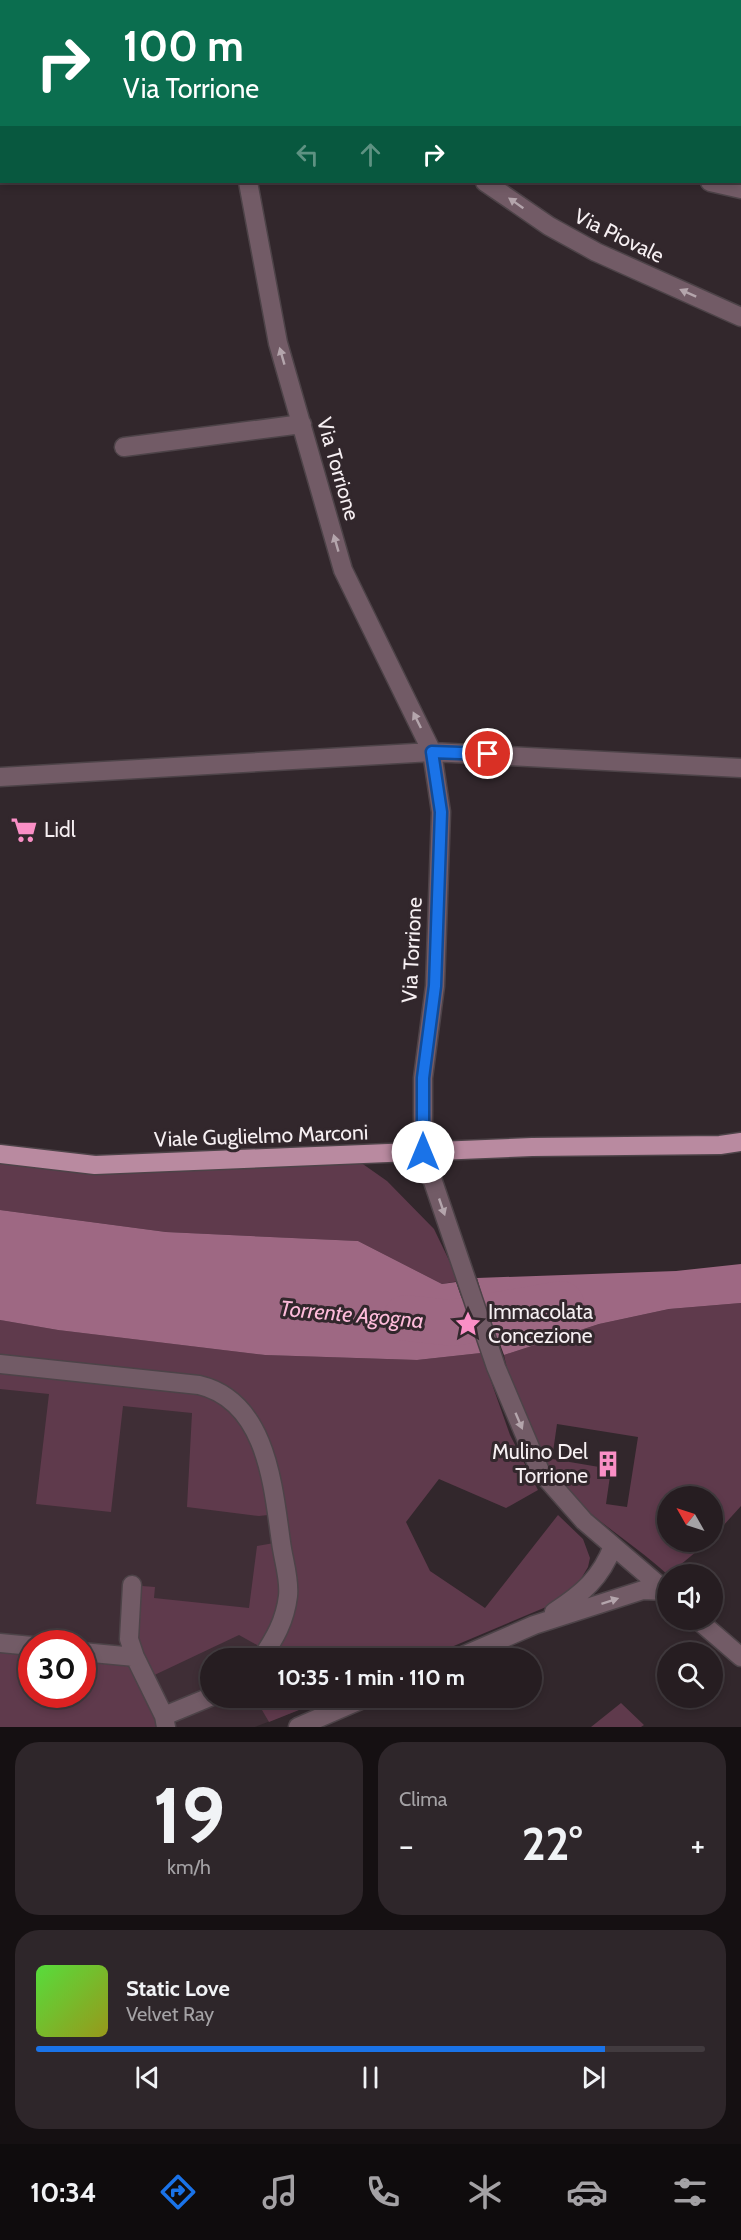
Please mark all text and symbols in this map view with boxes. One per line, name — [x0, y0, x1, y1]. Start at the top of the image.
text: 100 m — [123, 20, 244, 72]
icon: right — [24, 24, 102, 102]
text: Via Torrione — [123, 72, 259, 105]
icon: left — [291, 138, 324, 171]
icon: ahead — [354, 138, 387, 171]
icon: right — [417, 138, 450, 171]
one-way arrow — [508, 197, 524, 209]
street label: Via Piovale — [570, 203, 668, 268]
one-way arrow — [679, 289, 696, 298]
one-way arrow — [277, 347, 286, 365]
street label: Via Torrione — [312, 415, 365, 523]
one-way arrow — [331, 534, 340, 552]
one-way arrow — [412, 712, 421, 729]
pin — [462, 728, 513, 779]
icon: arrive — [471, 737, 504, 770]
supermarket icon: Lidl — [9, 815, 39, 845]
place label: Lidl — [44, 817, 76, 842]
street label: Via Torrione — [396, 896, 427, 1003]
street label: Viale Guglielmo Marconi — [153, 1119, 369, 1152]
position arrow — [391, 1120, 455, 1184]
one-way arrow — [437, 1198, 447, 1216]
water label: Torrente Agogna — [279, 1295, 425, 1334]
place label: Immacolata Concezione — [488, 1299, 593, 1348]
place icon: Immacolata Concezione — [453, 1309, 483, 1339]
one-way arrow — [515, 1412, 524, 1430]
place label: Mulino Del Torrione — [492, 1439, 588, 1488]
building icon: Mulino Del Torrione — [593, 1449, 623, 1479]
north arrow — [657, 1486, 723, 1552]
map controls — [657, 1486, 723, 1708]
button: sound — [657, 1564, 723, 1630]
one-way arrow — [601, 1596, 619, 1605]
speed limit sign: 30 — [18, 1630, 96, 1708]
button: search — [657, 1642, 723, 1708]
text: 10:35 · 1 min · 110 m — [277, 1664, 465, 1691]
text: 19 — [153, 1768, 225, 1863]
text: Clima — [399, 1787, 447, 1811]
text: 22° — [522, 1817, 582, 1871]
text: − — [399, 1825, 414, 1865]
text: + — [690, 1825, 705, 1865]
text: km/h — [167, 1855, 211, 1879]
text: Static Love — [126, 1975, 230, 2002]
text: Velvet Ray — [126, 2002, 214, 2026]
icon: previous — [131, 2061, 164, 2094]
icon: pause — [354, 2061, 387, 2094]
icon: next — [577, 2061, 610, 2094]
icon: directions — [157, 2171, 199, 2213]
icon: music — [259, 2171, 301, 2213]
icon: phone — [362, 2171, 404, 2213]
icon: climate — [464, 2171, 506, 2213]
icon: car — [566, 2171, 608, 2213]
icon: filters — [669, 2171, 711, 2213]
text: 10:34 — [30, 2176, 97, 2209]

